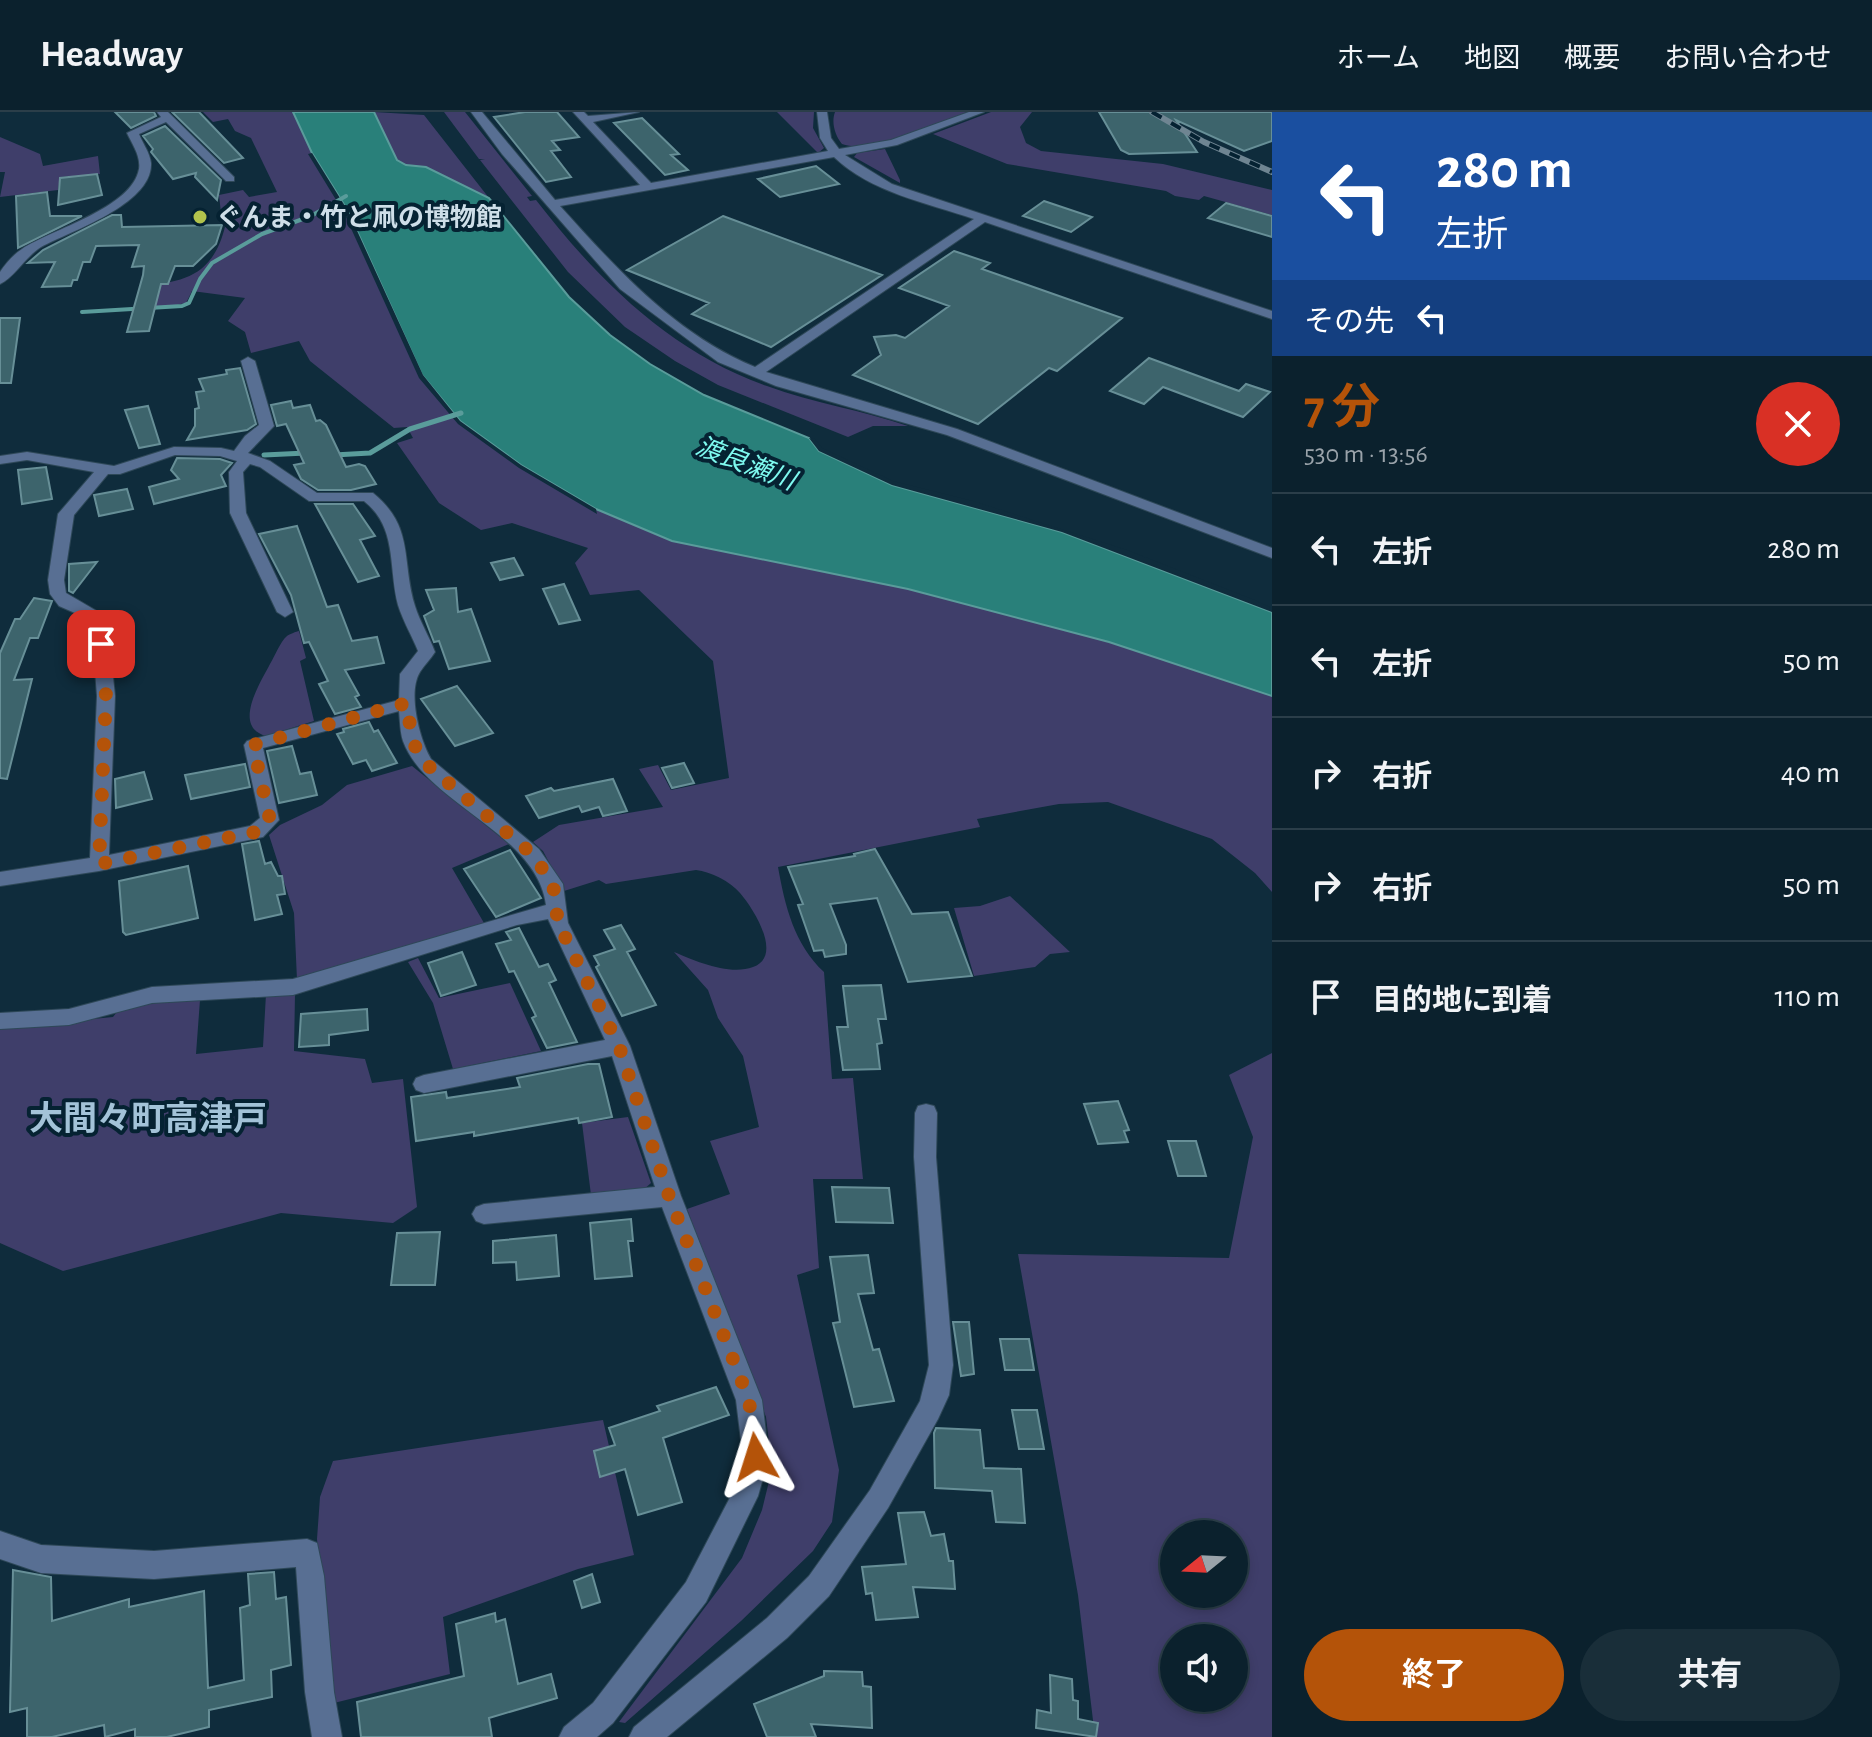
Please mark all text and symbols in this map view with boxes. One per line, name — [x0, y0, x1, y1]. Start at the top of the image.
text: Headway — [40, 36, 183, 74]
text: ホーム — [1337, 45, 1420, 73]
text: 地図 — [1464, 45, 1520, 73]
text: 概要 — [1564, 45, 1620, 73]
text: お問い合わせ — [1664, 45, 1832, 73]
text: 280 m — [1436, 142, 1573, 198]
icon: left — [1304, 144, 1408, 248]
place label: ぐんま・竹と凧の博物館 — [216, 203, 502, 231]
marker: ぐんま・竹と凧の博物館 — [191, 208, 209, 226]
text: 左折 — [1436, 217, 1508, 253]
icon: left — [1410, 296, 1454, 340]
text: その先 — [1304, 307, 1394, 337]
button: close — [1756, 382, 1840, 466]
text: 7 分 — [1304, 385, 1380, 433]
water label: 渡良瀬川 — [692, 432, 802, 496]
text: 530 m · 13:56 — [1304, 441, 1428, 467]
icon: left — [1304, 527, 1348, 571]
text: 280 m — [1767, 534, 1840, 564]
text: 左折 — [1372, 538, 1432, 568]
pin — [67, 610, 135, 678]
icon: arrive — [79, 622, 123, 666]
icon: left — [1304, 639, 1348, 683]
text: 50 m — [1783, 646, 1840, 676]
text: 左折 — [1372, 650, 1432, 680]
icon: right — [1304, 751, 1348, 795]
text: 40 m — [1781, 758, 1840, 788]
text: 右折 — [1372, 762, 1432, 792]
icon: right — [1304, 863, 1348, 907]
text: 50 m — [1783, 870, 1840, 900]
text: 右折 — [1372, 874, 1432, 904]
icon: arrive — [1304, 975, 1348, 1019]
text: 110 m — [1775, 982, 1840, 1012]
text: 目的地に到着 — [1372, 986, 1552, 1016]
district label: 大間々町高津戸 — [29, 1100, 267, 1137]
position arrow — [714, 1415, 798, 1499]
north arrow — [1160, 1520, 1248, 1608]
map controls — [1160, 1520, 1248, 1712]
button: sound — [1160, 1624, 1248, 1712]
button: 終了 — [1304, 1629, 1564, 1721]
button: 共有 — [1580, 1629, 1840, 1721]

